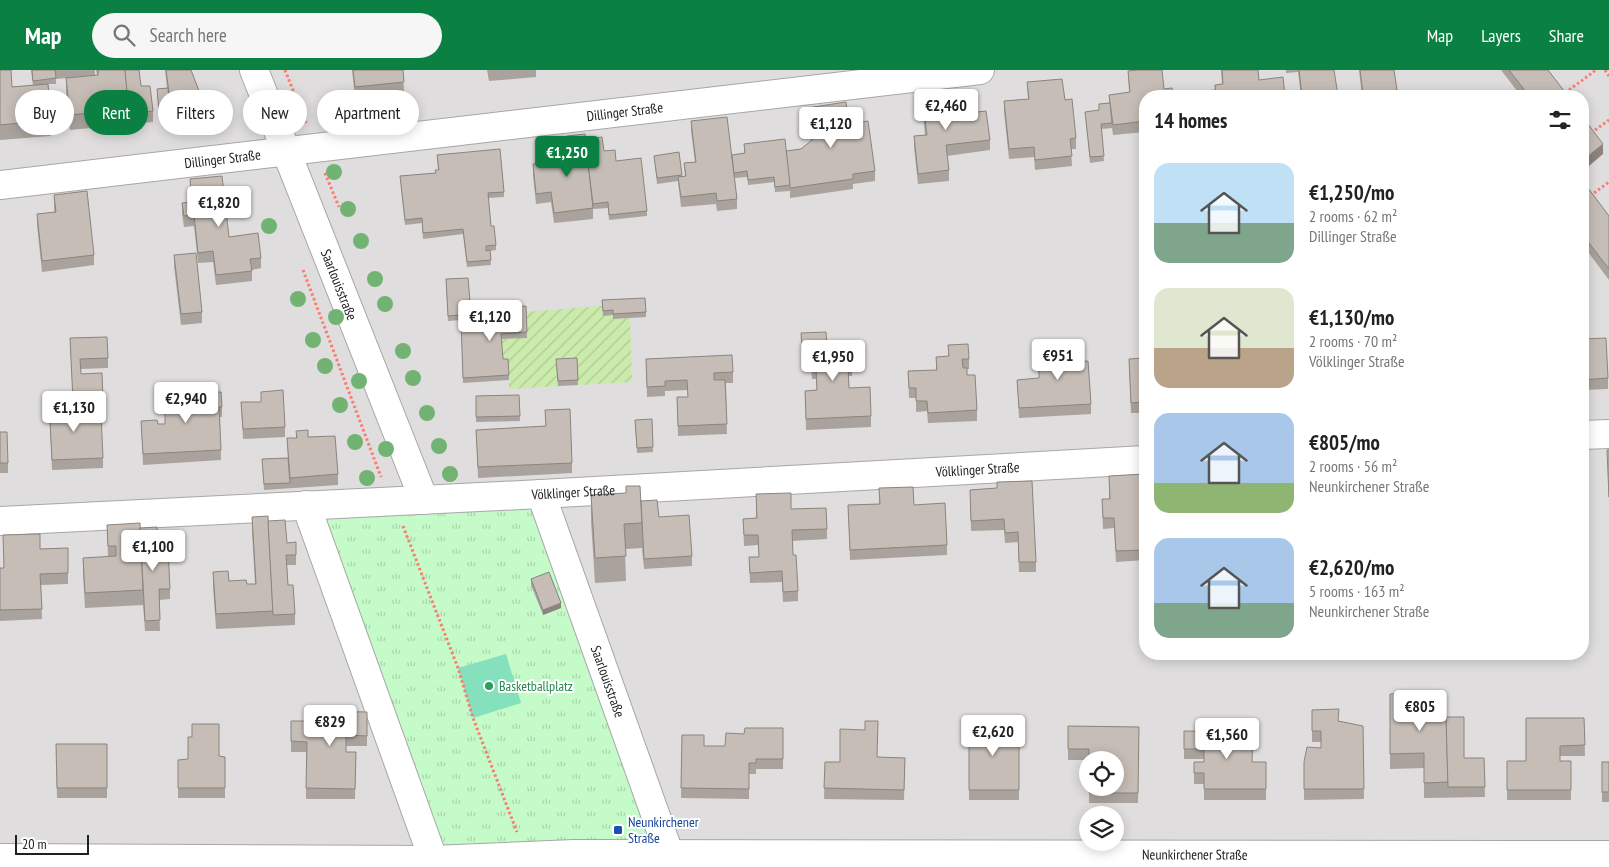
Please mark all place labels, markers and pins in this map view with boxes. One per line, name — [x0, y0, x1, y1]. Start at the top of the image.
pin: €2,460 — [905, 88, 987, 131]
pin: €1,120 — [790, 106, 872, 149]
pin: €1,250 — [526, 136, 608, 178]
pin: €1,820 — [178, 186, 260, 228]
pin: €1,120 — [449, 300, 531, 342]
pin: €951 — [1028, 338, 1088, 381]
pin: €1,950 — [792, 340, 874, 382]
pin: €2,940 — [145, 382, 227, 424]
pin: €1,130 — [33, 390, 115, 433]
pin: €1,100 — [112, 530, 194, 572]
place label: Basketballplatz — [499, 677, 573, 695]
marker: Basketballplatz — [483, 680, 495, 692]
pin: €805 — [1390, 690, 1450, 732]
pin: €829 — [300, 704, 360, 747]
pin: €2,620 — [952, 714, 1034, 757]
pin: €1,560 — [1186, 718, 1268, 760]
place label: Neunkirchener Straße — [628, 813, 699, 847]
marker: Neunkirchener Straße — [612, 824, 624, 836]

